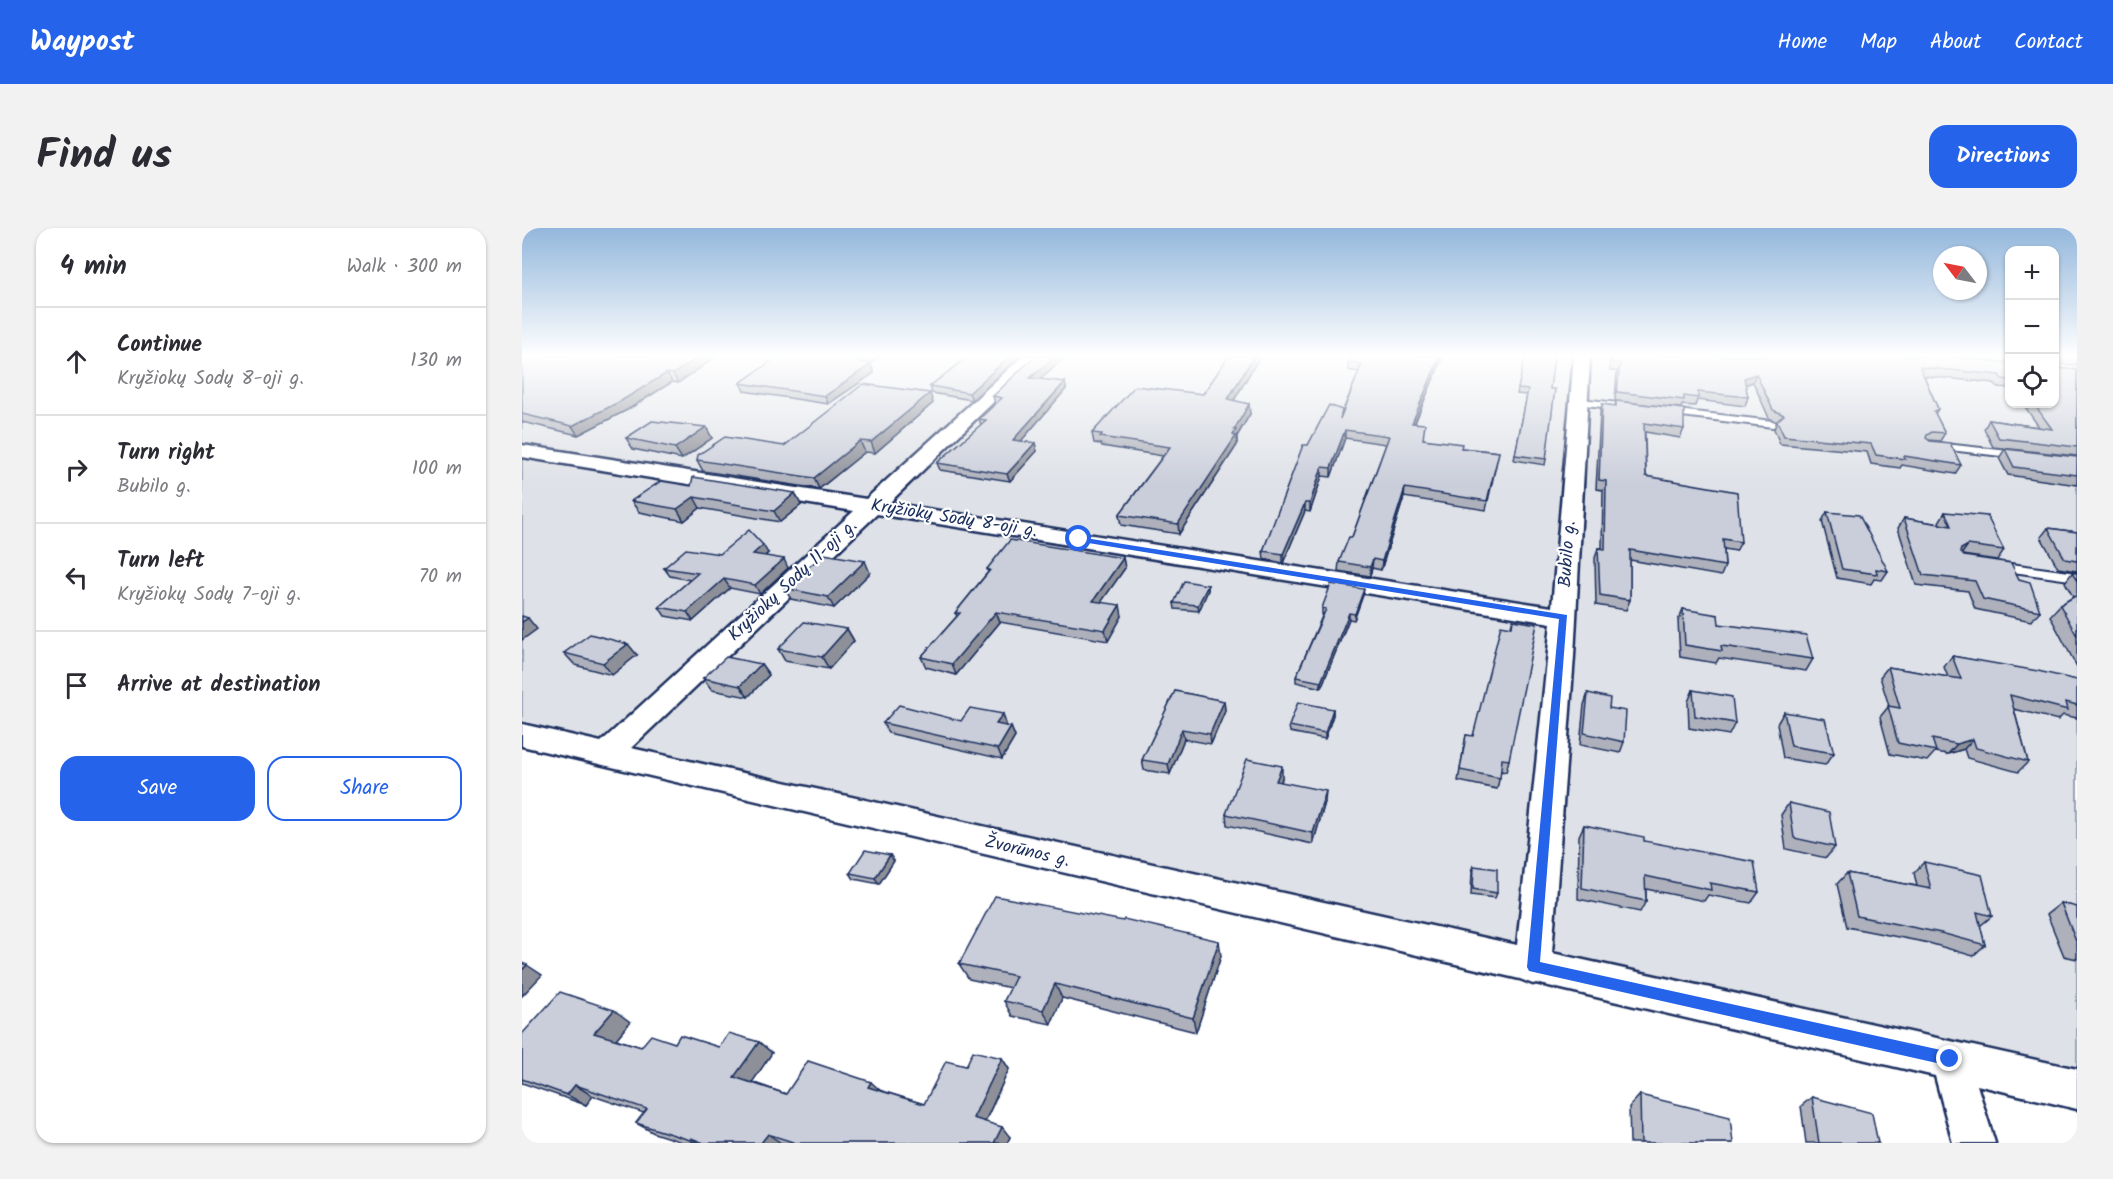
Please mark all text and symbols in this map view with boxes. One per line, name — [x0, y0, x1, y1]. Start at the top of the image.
text: Waypost — [30, 20, 134, 65]
text: Home — [1778, 26, 1827, 59]
text: Map — [1860, 26, 1897, 59]
text: About — [1930, 26, 1981, 59]
text: Contact — [2014, 26, 2083, 59]
text: Find us — [36, 123, 172, 190]
button: Directions — [1929, 125, 2077, 188]
text: 4 min — [60, 246, 127, 288]
north arrow — [1933, 246, 1987, 300]
map controls — [2005, 246, 2059, 408]
button: + — [2005, 246, 2059, 300]
text: Walk · 300 m — [347, 251, 462, 283]
button: − — [2005, 300, 2059, 354]
text: Continue — [117, 328, 202, 363]
icon: ahead — [60, 345, 93, 378]
text: 130 m — [410, 345, 462, 377]
button: locate — [2005, 354, 2059, 408]
text: Kryžiokų Sodų 8-oji g. — [117, 363, 304, 395]
text: Turn right — [117, 436, 215, 471]
icon: right — [60, 453, 93, 486]
text: 100 m — [412, 453, 462, 485]
text: Bubilo g. — [117, 471, 191, 503]
street label: Kryžiokų Sodų 8-oji g. — [869, 492, 1039, 546]
street label: Kryžiokų Sodų 11-oji g. — [721, 513, 865, 649]
street label: Bubilo g. — [1551, 520, 1585, 588]
route start — [1065, 525, 1091, 551]
text: Turn left — [117, 544, 204, 579]
icon: left — [60, 561, 93, 594]
text: 70 m — [419, 561, 462, 593]
text: Kryžiokų Sodų 7-oji g. — [117, 579, 301, 611]
text: Arrive at destination — [117, 668, 320, 703]
icon: arrive — [60, 669, 93, 702]
button: Save — [60, 756, 255, 821]
button: Share — [267, 756, 462, 821]
street label: Žvorūnos g. — [981, 828, 1073, 876]
route end — [1936, 1045, 1962, 1071]

